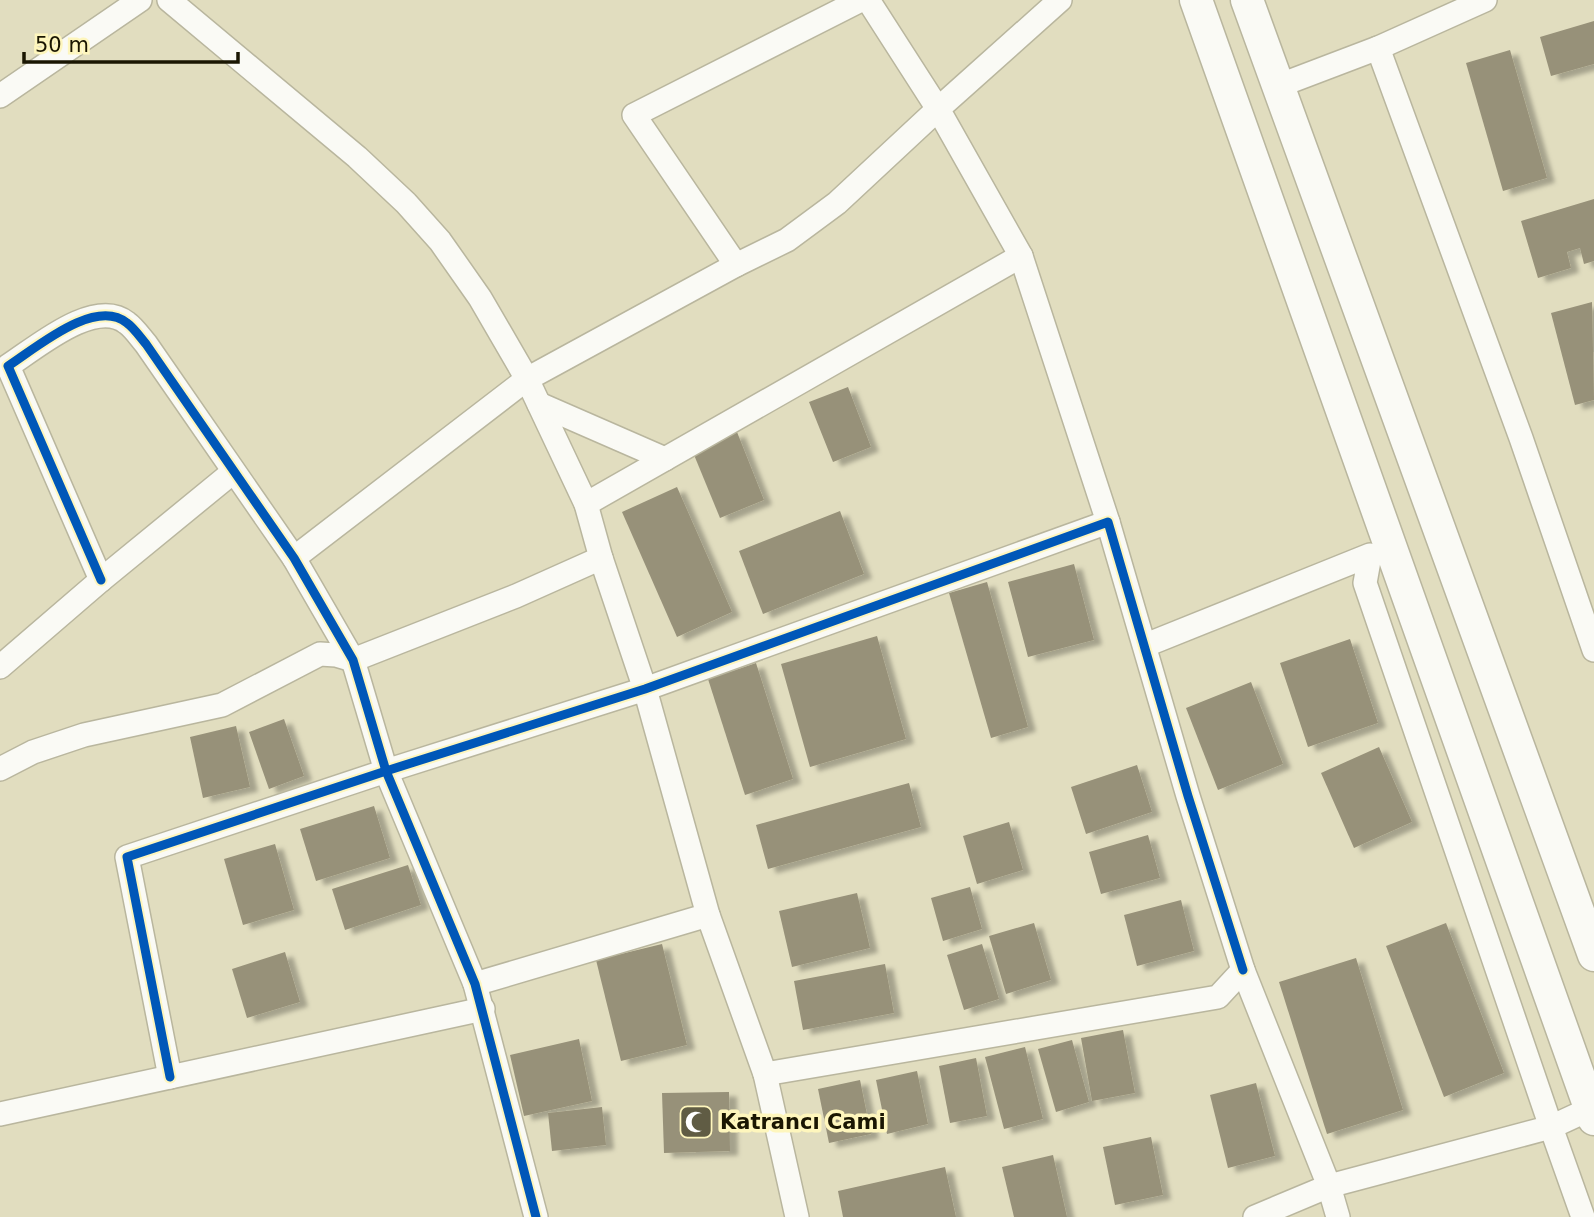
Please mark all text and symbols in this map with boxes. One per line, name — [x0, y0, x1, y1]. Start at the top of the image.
scale bar — [24, 21, 238, 65]
text: 50 m — [35, 33, 89, 57]
mosque icon: Katrancı Cami — [677, 1103, 715, 1141]
place label: Katrancı Cami — [720, 1110, 886, 1134]

